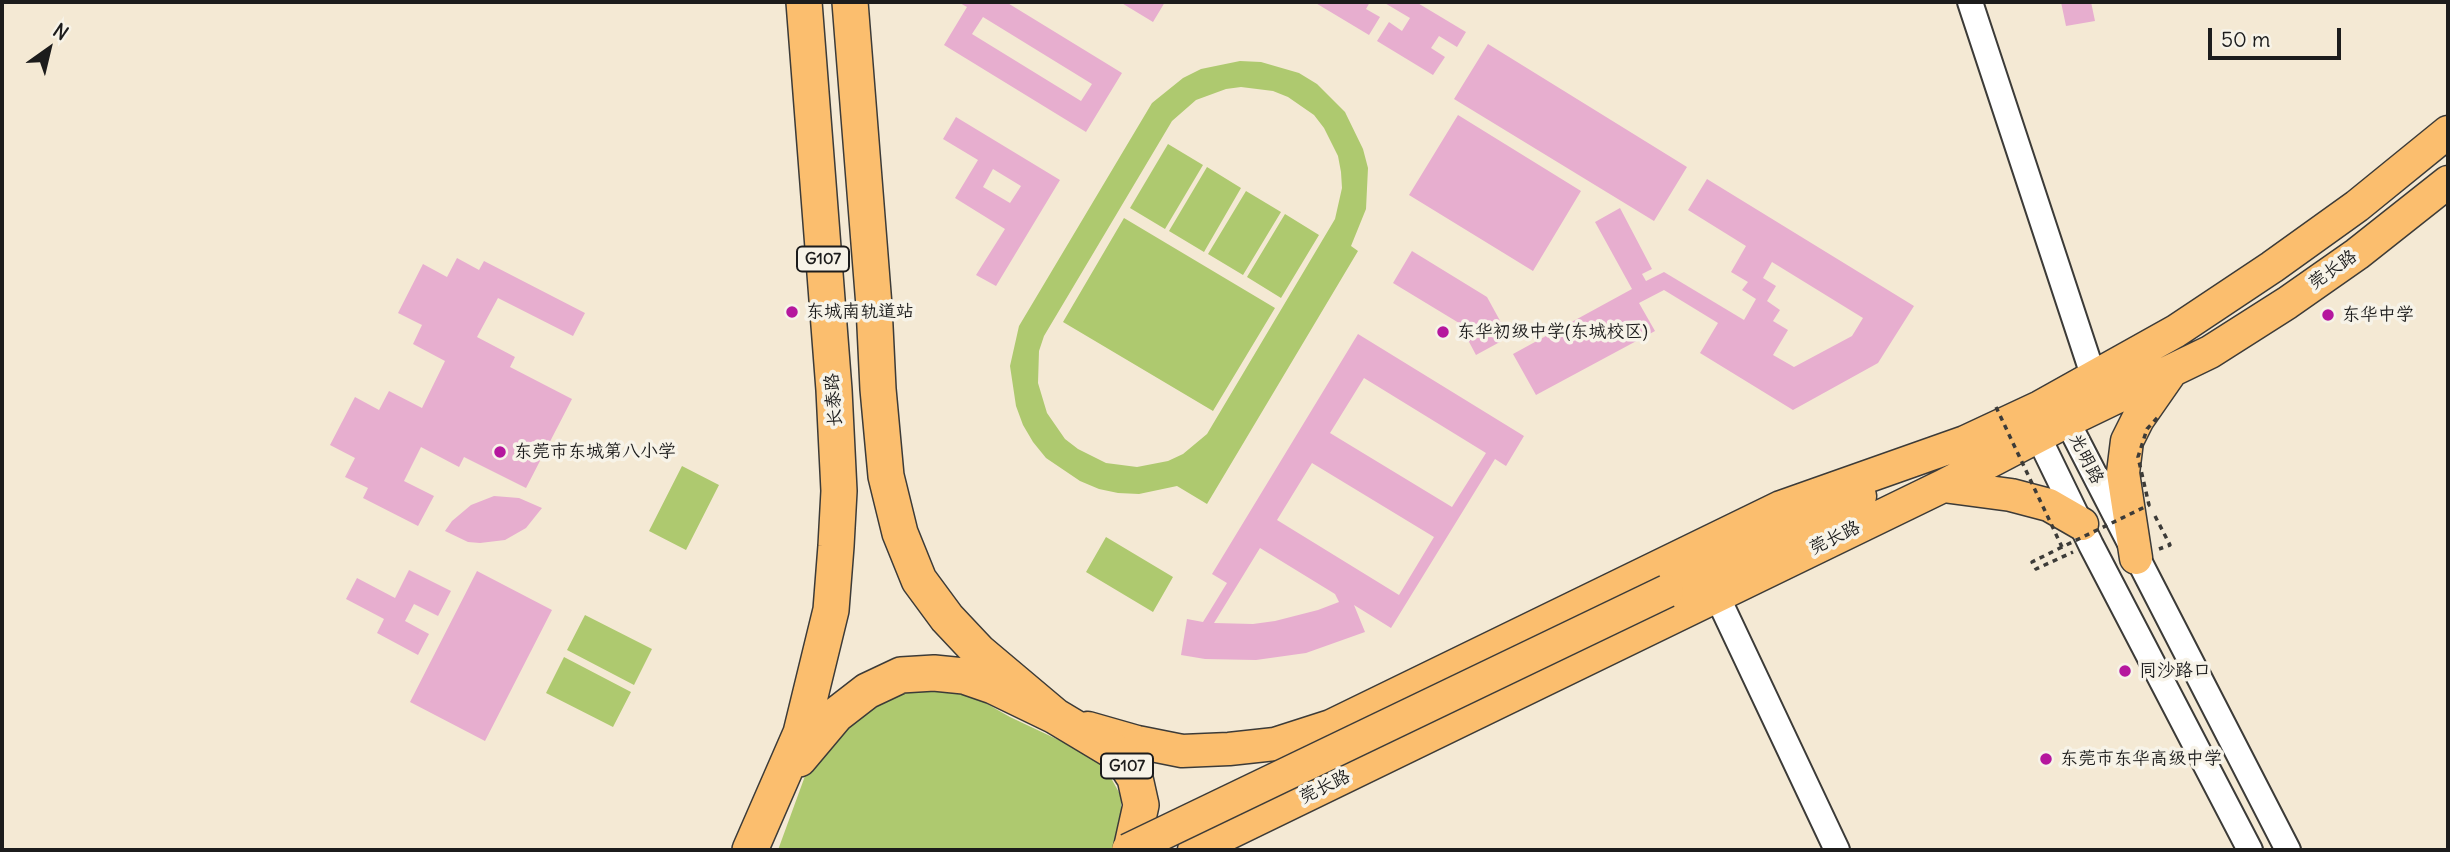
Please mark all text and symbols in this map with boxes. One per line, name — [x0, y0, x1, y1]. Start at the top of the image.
north arrow — [14, 14, 84, 84]
scale bar — [2212, 14, 2345, 58]
text: N — [49, 18, 73, 45]
text: 50 m — [2221, 26, 2270, 53]
road number: G107 — [797, 246, 849, 272]
street label: 莞长路 — [2305, 246, 2361, 294]
place label: 东城南轨道站 — [806, 301, 914, 323]
marker: 东城南轨道站 — [784, 304, 800, 320]
place label: 东华中学 — [2342, 304, 2414, 326]
marker: 东华中学 — [2320, 307, 2336, 323]
place label: 东华初级中学(东城校区) — [1457, 321, 1648, 343]
marker: 东华初级中学(东城校区) — [1435, 324, 1451, 340]
street label: 长泰路 — [821, 372, 847, 428]
street label: 光明路 — [2064, 430, 2108, 488]
place label: 东莞市东城第八小学 — [514, 441, 676, 463]
marker: 东莞市东城第八小学 — [492, 444, 508, 460]
street label: 莞长路 — [1806, 516, 1864, 560]
place label: 同沙路口 — [2139, 660, 2211, 682]
marker: 同沙路口 — [2117, 663, 2133, 679]
place label: 东莞市东华高级中学 — [2060, 748, 2222, 770]
marker: 东莞市东华高级中学 — [2038, 751, 2054, 767]
road number: G107 — [1101, 754, 1153, 778]
street label: 莞长路 — [1296, 765, 1354, 809]

